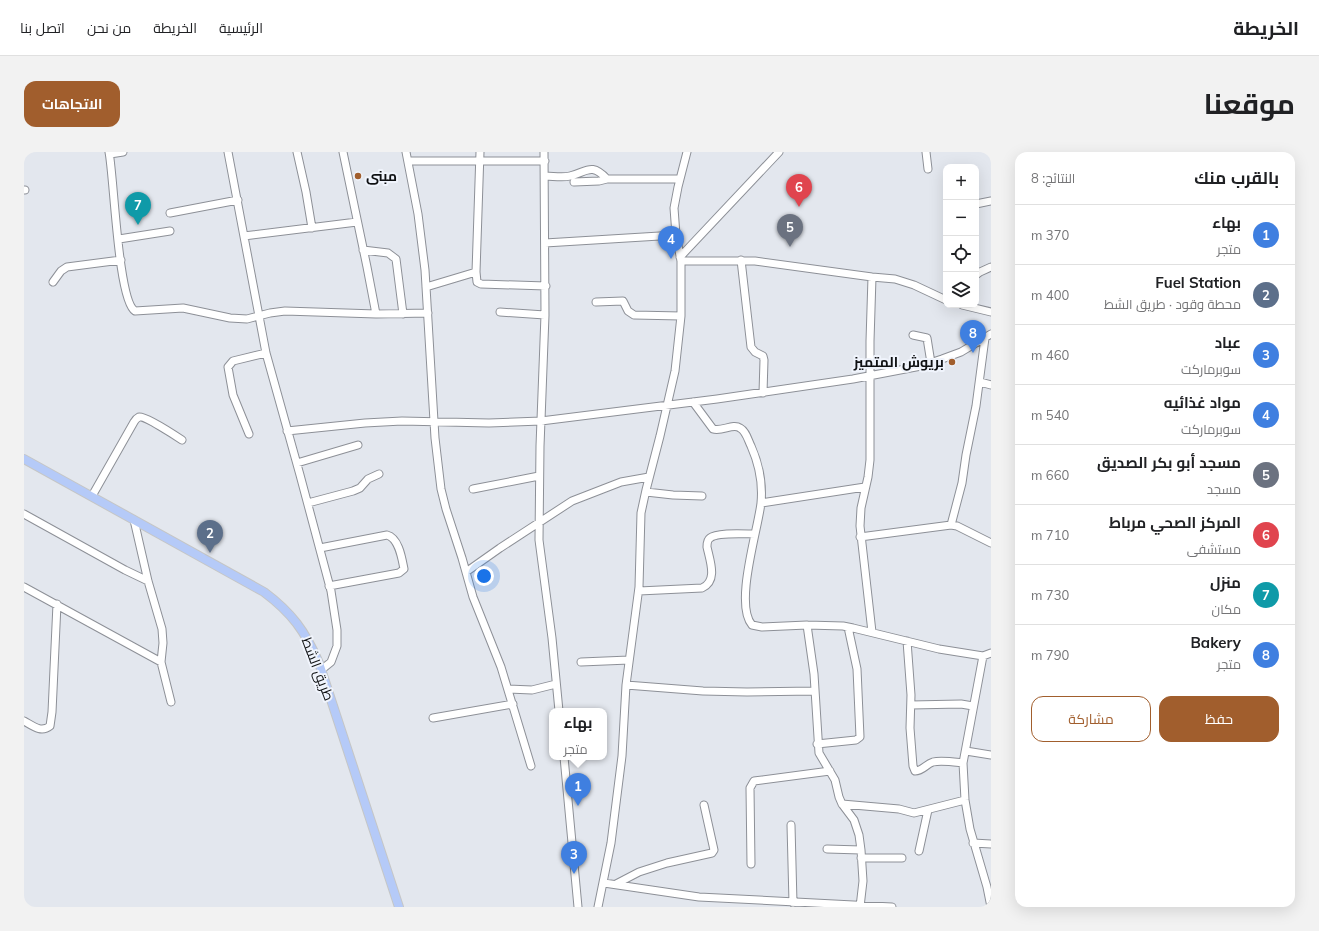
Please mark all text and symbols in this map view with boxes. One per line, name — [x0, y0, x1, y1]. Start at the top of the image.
text: الخريطة — [1233, 16, 1299, 40]
text: اتصل بنا — [20, 19, 65, 37]
text: من نحن — [87, 19, 131, 37]
text: الخريطة — [153, 19, 197, 37]
text: الرئيسية — [219, 19, 263, 37]
button: الاتجاهات — [24, 81, 120, 127]
text: موقعنا — [1204, 86, 1295, 121]
map controls — [943, 164, 979, 308]
button: + — [943, 164, 979, 200]
place label: مبنى — [366, 167, 397, 185]
text: بالقرب منك — [1194, 167, 1279, 188]
text: النتائج: 8 — [1031, 170, 1075, 186]
marker: مبنى — [353, 171, 363, 181]
pin: 6 — [786, 174, 812, 207]
pin: 7 — [125, 192, 151, 225]
button: − — [943, 200, 979, 236]
text: بهاء — [1212, 213, 1241, 232]
pin: 5 — [777, 214, 803, 247]
pin: 4 — [658, 226, 684, 259]
text: 370 m — [1031, 227, 1069, 243]
text: 1 — [1262, 227, 1270, 243]
button: locate — [943, 236, 979, 272]
text: متجر — [1217, 241, 1241, 257]
button: layers — [943, 272, 979, 308]
text: Fuel Station — [1155, 273, 1241, 292]
text: 400 m — [1031, 287, 1069, 303]
text: 2 — [1262, 287, 1270, 303]
text: محطة وقود · طريق الشط — [1104, 296, 1241, 312]
pin: 8 — [960, 320, 986, 353]
text: عباد — [1215, 333, 1241, 352]
text: 460 m — [1031, 347, 1069, 363]
text: 3 — [1262, 347, 1270, 363]
place label: بريوش المتميز — [853, 353, 944, 371]
marker: بريوش المتميز — [947, 357, 957, 367]
text: سوبرماركت — [1181, 361, 1241, 377]
text: مواد غذائيه — [1164, 393, 1241, 412]
text: 540 m — [1031, 407, 1069, 423]
text: 4 — [1262, 407, 1270, 423]
text: سوبرماركت — [1181, 421, 1241, 437]
text: مسجد أبو بكر الصديق — [1097, 453, 1241, 472]
text: 660 m — [1031, 467, 1069, 483]
text: 5 — [1262, 467, 1270, 483]
text: مسجد — [1207, 481, 1241, 497]
text: المركز الصحي مرباط — [1109, 513, 1241, 532]
pin: 2 — [197, 520, 223, 553]
text: 710 m — [1031, 527, 1069, 543]
text: 6 — [1262, 527, 1270, 543]
text: مستشفى — [1187, 541, 1241, 557]
your location — [474, 566, 494, 586]
text: منزل — [1210, 573, 1241, 592]
text: 730 m — [1031, 587, 1069, 603]
text: 7 — [1262, 587, 1270, 603]
text: مكان — [1212, 601, 1241, 617]
text: Bakery — [1191, 633, 1241, 652]
street label: طريق الشط — [298, 635, 338, 703]
text: 790 m — [1031, 647, 1069, 663]
text: 8 — [1262, 647, 1270, 663]
text: متجر — [1217, 656, 1241, 672]
button: مشاركة — [1031, 696, 1151, 742]
button: حفظ — [1159, 696, 1279, 742]
popup — [549, 708, 607, 760]
text: بهاء — [564, 713, 592, 732]
text: متجر — [564, 741, 588, 757]
pin: 1 — [565, 773, 591, 806]
pin: 3 — [561, 841, 587, 874]

